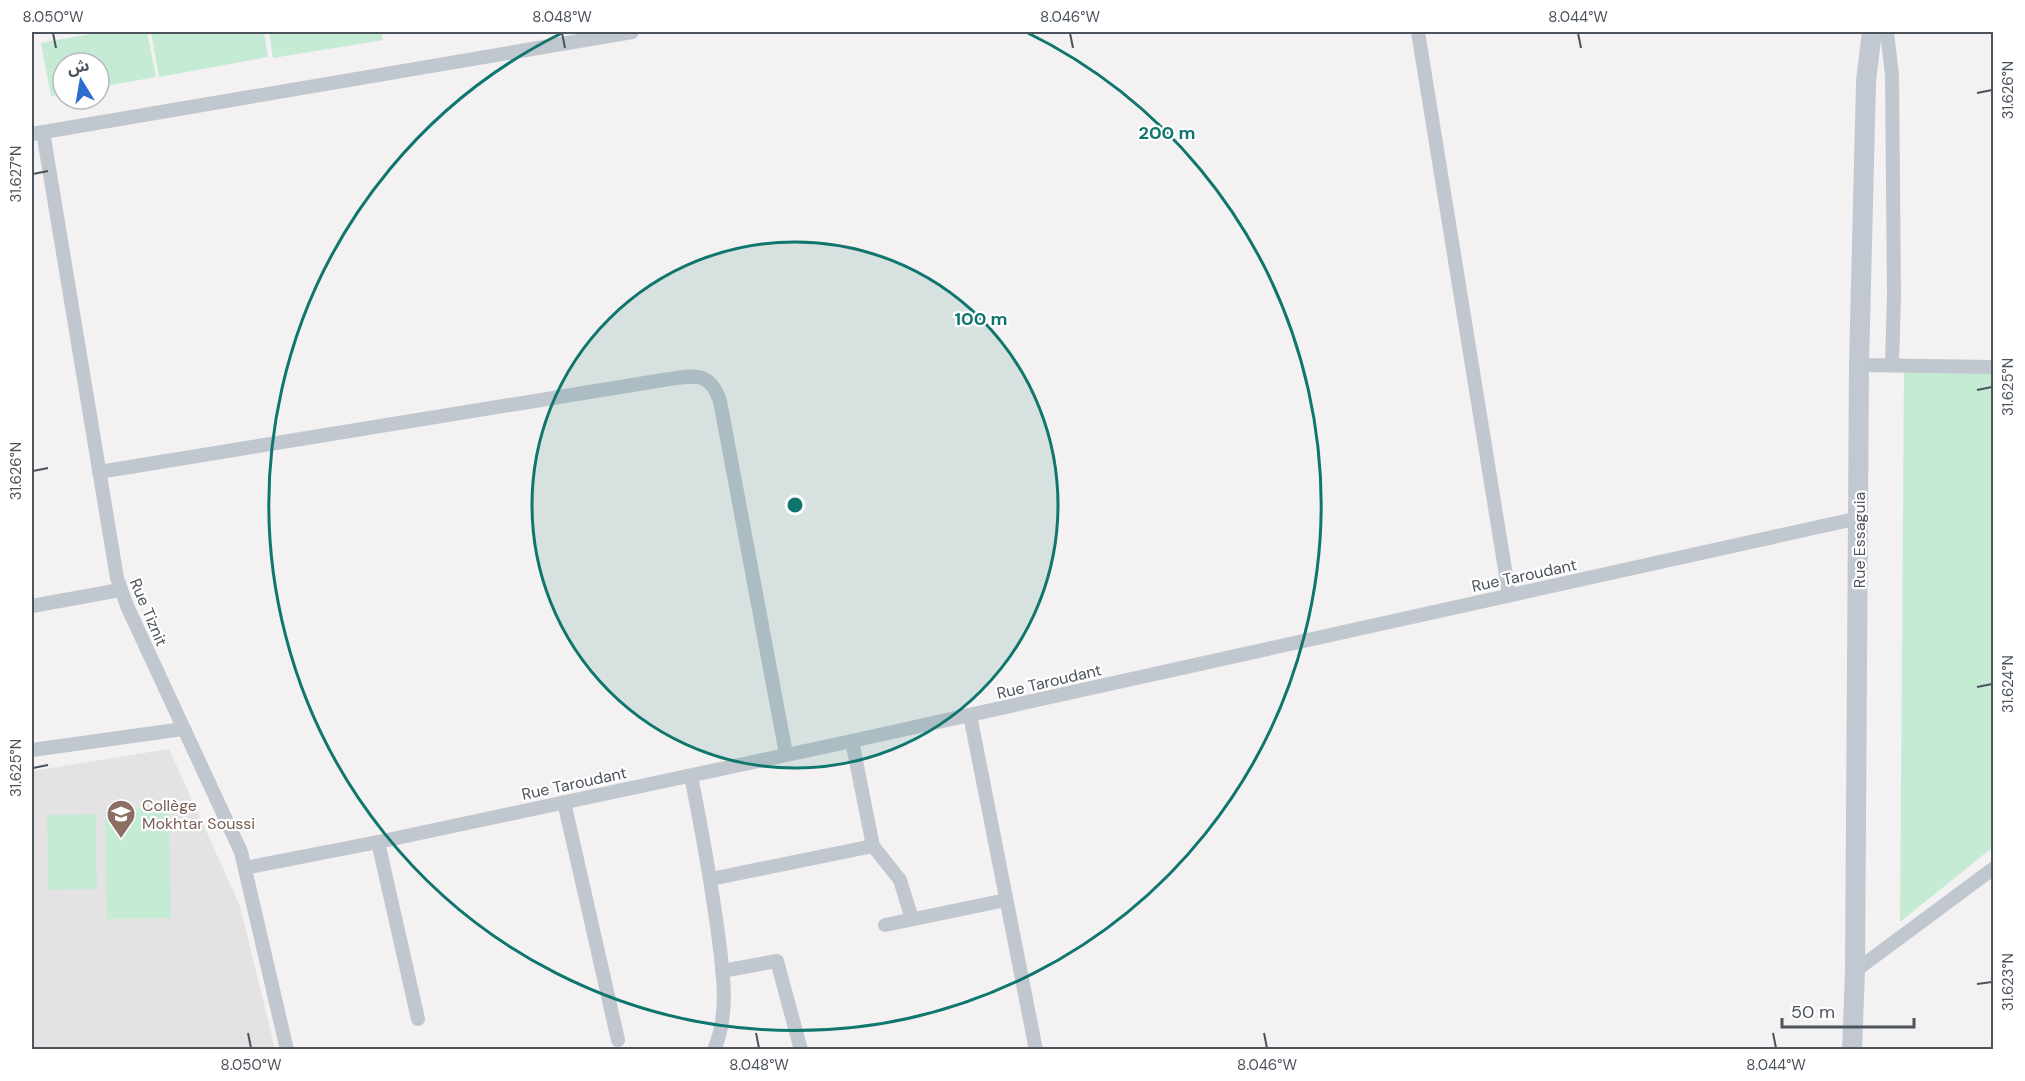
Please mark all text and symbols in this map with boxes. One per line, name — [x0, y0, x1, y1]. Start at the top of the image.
text: 8.050°W — [23, 7, 84, 27]
text: 8.048°W — [532, 7, 592, 27]
text: 8.046°W — [1040, 7, 1100, 27]
text: 8.044°W — [1548, 7, 1608, 27]
north arrow — [51, 51, 111, 111]
text: ش — [65, 54, 91, 79]
text: 31.626°N — [1998, 61, 2018, 119]
text: 200 m — [1139, 121, 1195, 145]
text: 31.627°N — [6, 146, 26, 202]
text: 100 m — [954, 307, 1008, 331]
text: 31.625°N — [1998, 358, 2018, 416]
text: 31.626°N — [6, 442, 26, 500]
street label: Rue Essaguia — [1849, 492, 1870, 588]
centre of rings — [785, 495, 805, 515]
street label: Rue Taroudant — [1470, 554, 1579, 597]
street label: Rue Tiznit — [125, 575, 172, 649]
text: 31.624°N — [1998, 655, 2018, 713]
street label: Rue Taroudant — [995, 659, 1104, 704]
text: 31.625°N — [6, 739, 26, 797]
street label: Rue Taroudant — [520, 762, 629, 805]
place label: Collège Mokhtar Soussi — [142, 795, 255, 834]
school or university icon: Collège Mokhtar Soussi — [105, 798, 137, 840]
text: 31.623°N — [1998, 953, 2018, 1011]
scale bar — [1782, 991, 1914, 1029]
text: 50 m — [1791, 1000, 1835, 1024]
text: 8.050°W — [221, 1055, 282, 1075]
text: 8.048°W — [729, 1055, 789, 1075]
text: 8.046°W — [1237, 1055, 1297, 1075]
text: 8.044°W — [1746, 1055, 1806, 1075]

